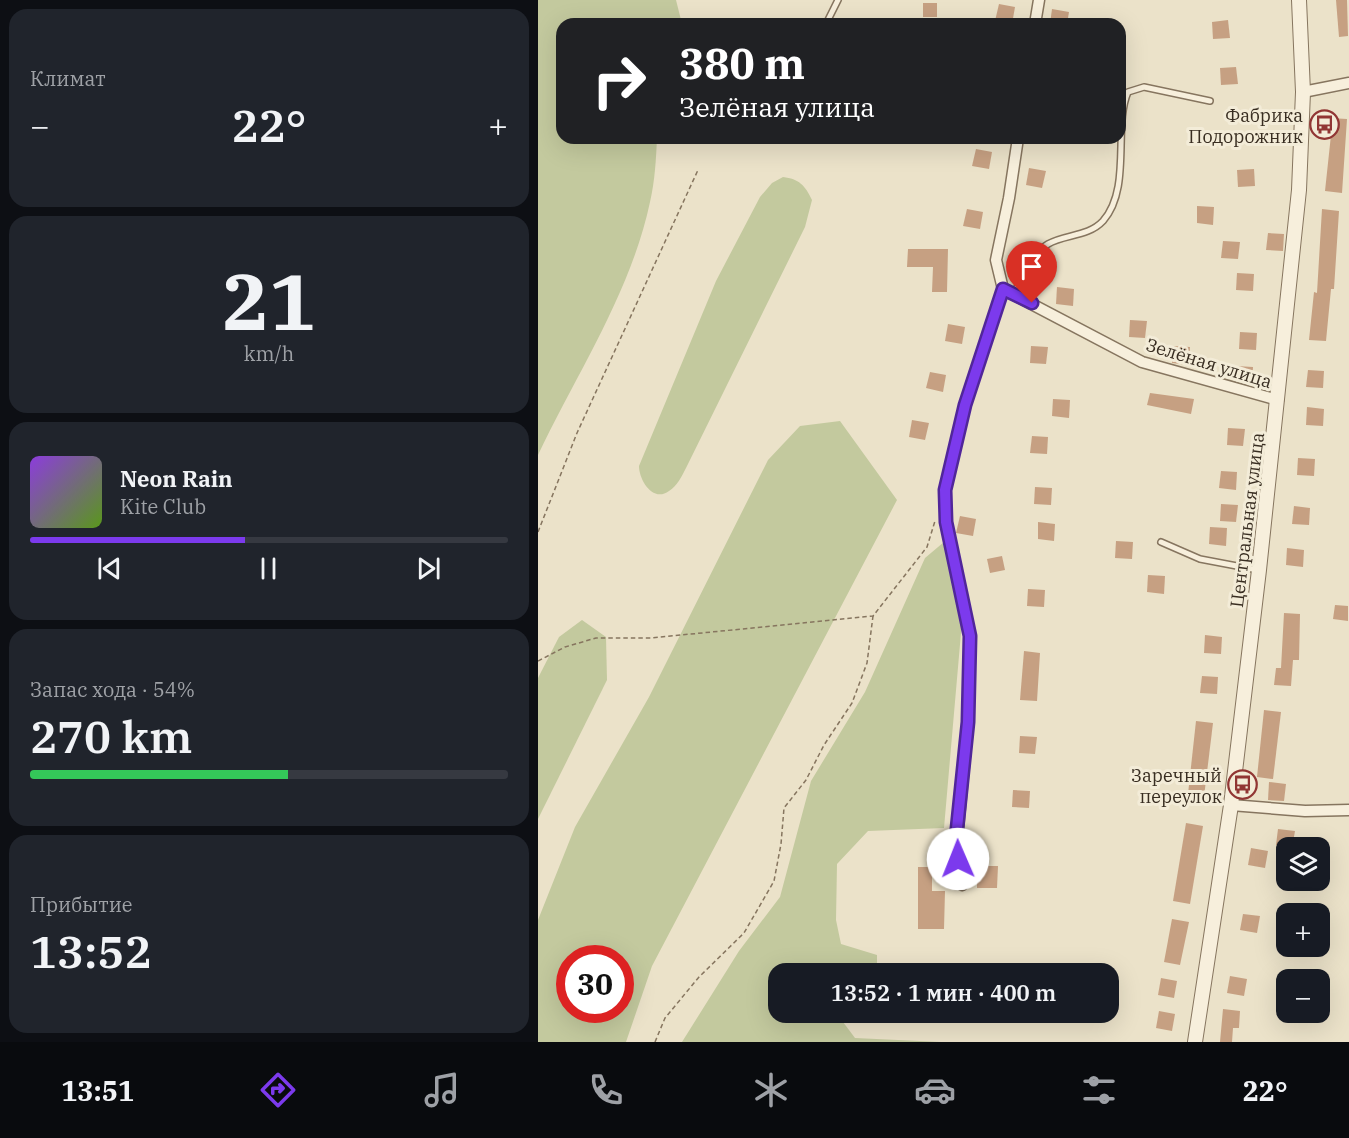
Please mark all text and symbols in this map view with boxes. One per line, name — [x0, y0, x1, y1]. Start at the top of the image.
text: 380 m — [679, 36, 805, 91]
icon: right — [580, 42, 658, 120]
text: Климат — [30, 65, 106, 92]
text: Зелёная улица — [679, 89, 875, 124]
text: 22° — [231, 96, 307, 154]
text: − — [30, 104, 50, 147]
text: + — [488, 104, 508, 147]
place label: Фабрика Подорожник — [1188, 104, 1304, 148]
bus stop icon: Фабрика Подорожник — [1308, 109, 1340, 141]
pin — [1006, 241, 1057, 303]
text: 21 — [222, 250, 316, 351]
icon: arrive — [1015, 250, 1048, 283]
street label: Зелёная улица — [1143, 333, 1275, 393]
text: km/h — [244, 340, 294, 367]
street label: Центральная улица — [1225, 431, 1269, 609]
text: Neon Rain — [120, 464, 233, 493]
text: Kite Club — [120, 493, 206, 520]
icon: previous — [93, 552, 126, 585]
icon: pause — [252, 552, 285, 585]
icon: next — [412, 552, 445, 585]
text: Запас хода · 54% — [30, 676, 195, 703]
text: 270 km — [30, 707, 192, 765]
place label: Заречный переулок — [1131, 764, 1223, 808]
bus stop icon: Заречный переулок — [1227, 769, 1259, 801]
position arrow — [926, 827, 990, 891]
map controls — [1276, 837, 1330, 1023]
button: layers — [1276, 837, 1330, 891]
text: Прибытие — [30, 891, 133, 918]
button: + — [1276, 903, 1330, 957]
text: 13:52 — [30, 922, 151, 980]
speed limit sign: 30 — [556, 945, 634, 1023]
button: − — [1276, 969, 1330, 1023]
text: 13:52 · 1 мин · 400 m — [831, 978, 1056, 1007]
icon: directions — [257, 1069, 299, 1111]
icon: music — [421, 1069, 463, 1111]
icon: phone — [585, 1069, 627, 1111]
icon: climate — [750, 1069, 792, 1111]
icon: car — [914, 1069, 956, 1111]
icon: filters — [1078, 1069, 1120, 1111]
text: 13:51 — [61, 1073, 134, 1108]
text: 22° — [1243, 1073, 1288, 1108]

